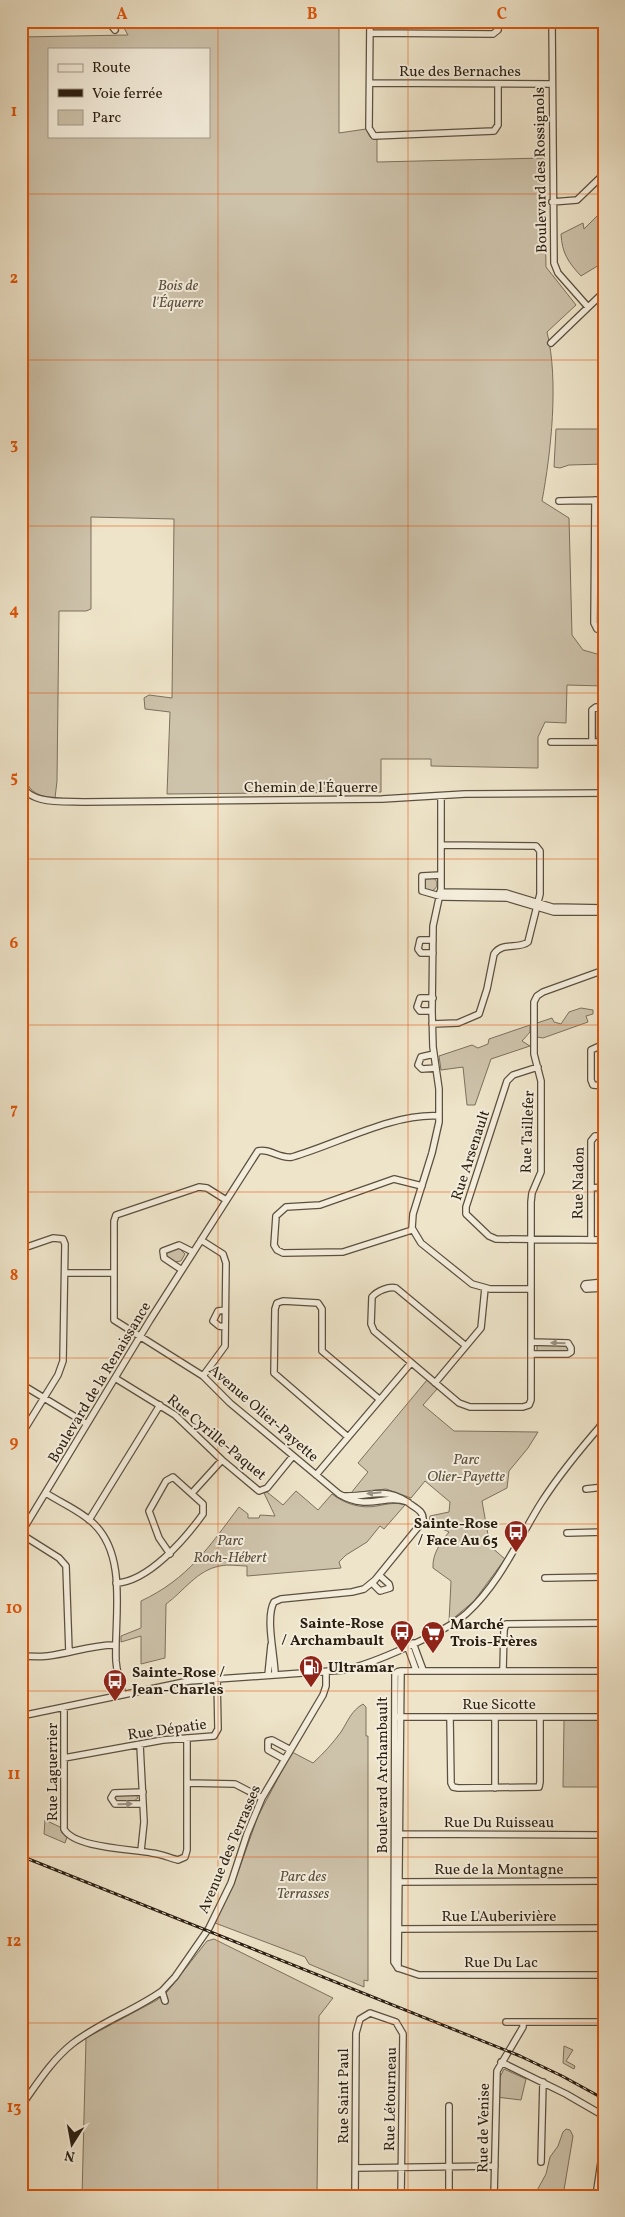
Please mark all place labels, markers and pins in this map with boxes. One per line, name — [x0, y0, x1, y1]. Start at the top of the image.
place label: Sainte-Rose / Face Au 65 — [414, 1514, 498, 1552]
bus stop icon: Sainte-Rose / Face Au 65 — [503, 1519, 529, 1553]
place label: Sainte-Rose / Archambault — [281, 1614, 384, 1652]
place label: Marché Trois-Frères — [450, 1615, 537, 1653]
bus stop icon: Sainte-Rose / Archambault — [389, 1619, 415, 1653]
supermarket icon: Marché Trois-Frères — [420, 1620, 446, 1654]
fuel station icon: Ultramar — [298, 1654, 324, 1688]
place label: Ultramar — [328, 1658, 394, 1679]
place label: Sainte-Rose / Jean-Charles — [131, 1663, 225, 1701]
bus stop icon: Sainte-Rose / Jean-Charles — [102, 1668, 128, 1702]

